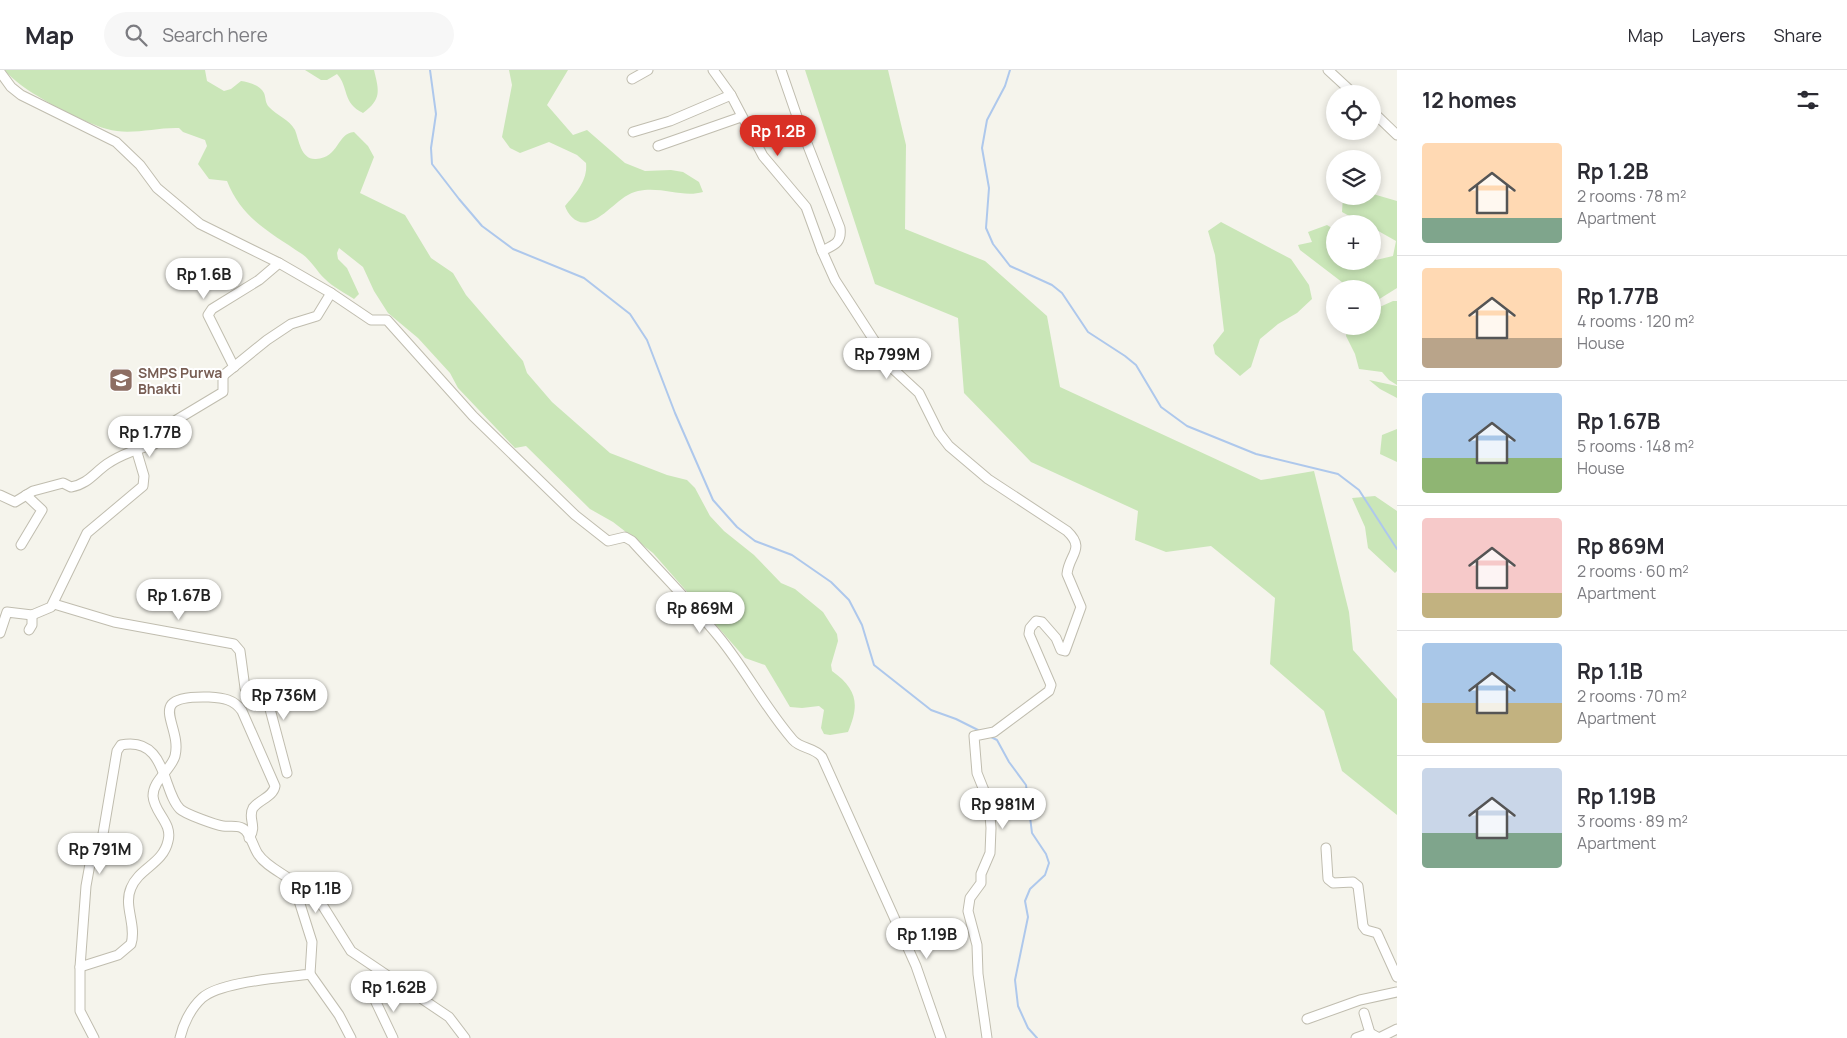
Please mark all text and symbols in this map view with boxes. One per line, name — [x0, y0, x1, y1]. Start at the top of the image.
search box — [104, 12, 454, 57]
text: Map — [25, 18, 74, 51]
icon: search — [122, 21, 150, 49]
text: Search here — [162, 22, 268, 48]
text: Map — [1628, 23, 1663, 47]
text: Layers — [1691, 23, 1745, 47]
text: Share — [1773, 23, 1822, 47]
map controls — [1326, 85, 1381, 335]
button: locate — [1326, 85, 1381, 140]
text: 12 homes — [1422, 86, 1517, 114]
icon: filters — [1794, 86, 1822, 114]
pin: Rp 1.2B — [732, 114, 824, 157]
text: Rp 1.2B — [751, 120, 805, 142]
button: layers — [1326, 150, 1381, 205]
text: Rp 1.2B — [1577, 157, 1648, 185]
icon: home — [1462, 163, 1522, 223]
text: 2 rooms · 78 m² — [1577, 185, 1686, 207]
text: Apartment — [1577, 207, 1656, 229]
button: + — [1326, 215, 1381, 270]
pin: Rp 1.6B — [158, 258, 250, 300]
text: Rp 1.6B — [177, 263, 231, 285]
button: − — [1326, 280, 1381, 335]
text: Rp 1.77B — [1577, 282, 1659, 310]
icon: home — [1462, 288, 1522, 348]
text: 4 rooms · 120 m² — [1577, 310, 1694, 332]
text: House — [1577, 332, 1625, 354]
pin: Rp 799M — [841, 338, 933, 380]
text: Rp 799M — [854, 343, 920, 365]
place label: SMPS Purwa Bhakti — [138, 363, 222, 398]
school or university icon: SMPS Purwa Bhakti — [108, 367, 134, 393]
text: Rp 1.67B — [1577, 407, 1660, 435]
icon: home — [1462, 413, 1522, 473]
pin: Rp 1.77B — [98, 416, 202, 458]
text: Rp 1.77B — [119, 421, 181, 443]
text: 5 rooms · 148 m² — [1577, 435, 1694, 457]
text: House — [1577, 457, 1625, 479]
text: Rp 869M — [1577, 532, 1664, 560]
icon: home — [1462, 538, 1522, 598]
text: 2 rooms · 60 m² — [1577, 560, 1689, 582]
pin: Rp 1.67B — [127, 578, 231, 621]
text: Apartment — [1577, 582, 1656, 604]
text: Rp 1.67B — [147, 584, 211, 606]
pin: Rp 869M — [654, 592, 746, 634]
text: Rp 869M — [667, 597, 733, 619]
text: Rp 1.1B — [1577, 657, 1643, 685]
icon: home — [1462, 663, 1522, 723]
pin: Rp 736M — [238, 678, 330, 721]
text: Rp 736M — [251, 684, 317, 706]
text: 2 rooms · 70 m² — [1577, 685, 1687, 707]
text: Apartment — [1577, 707, 1656, 729]
text: Rp 1.19B — [1577, 782, 1656, 810]
pin: Rp 981M — [957, 788, 1049, 830]
icon: home — [1462, 788, 1522, 848]
text: Rp 981M — [971, 793, 1035, 815]
text: 3 rooms · 89 m² — [1577, 810, 1688, 832]
pin: Rp 791M — [54, 832, 146, 875]
text: Apartment — [1577, 832, 1656, 854]
text: Rp 791M — [69, 838, 131, 860]
pin: Rp 1.1B — [270, 872, 362, 914]
text: Rp 1.1B — [291, 877, 341, 899]
pin: Rp 1.19B — [875, 918, 979, 960]
text: Rp 1.19B — [897, 923, 957, 945]
pin: Rp 1.62B — [342, 970, 446, 1013]
text: Rp 1.62B — [362, 976, 426, 998]

